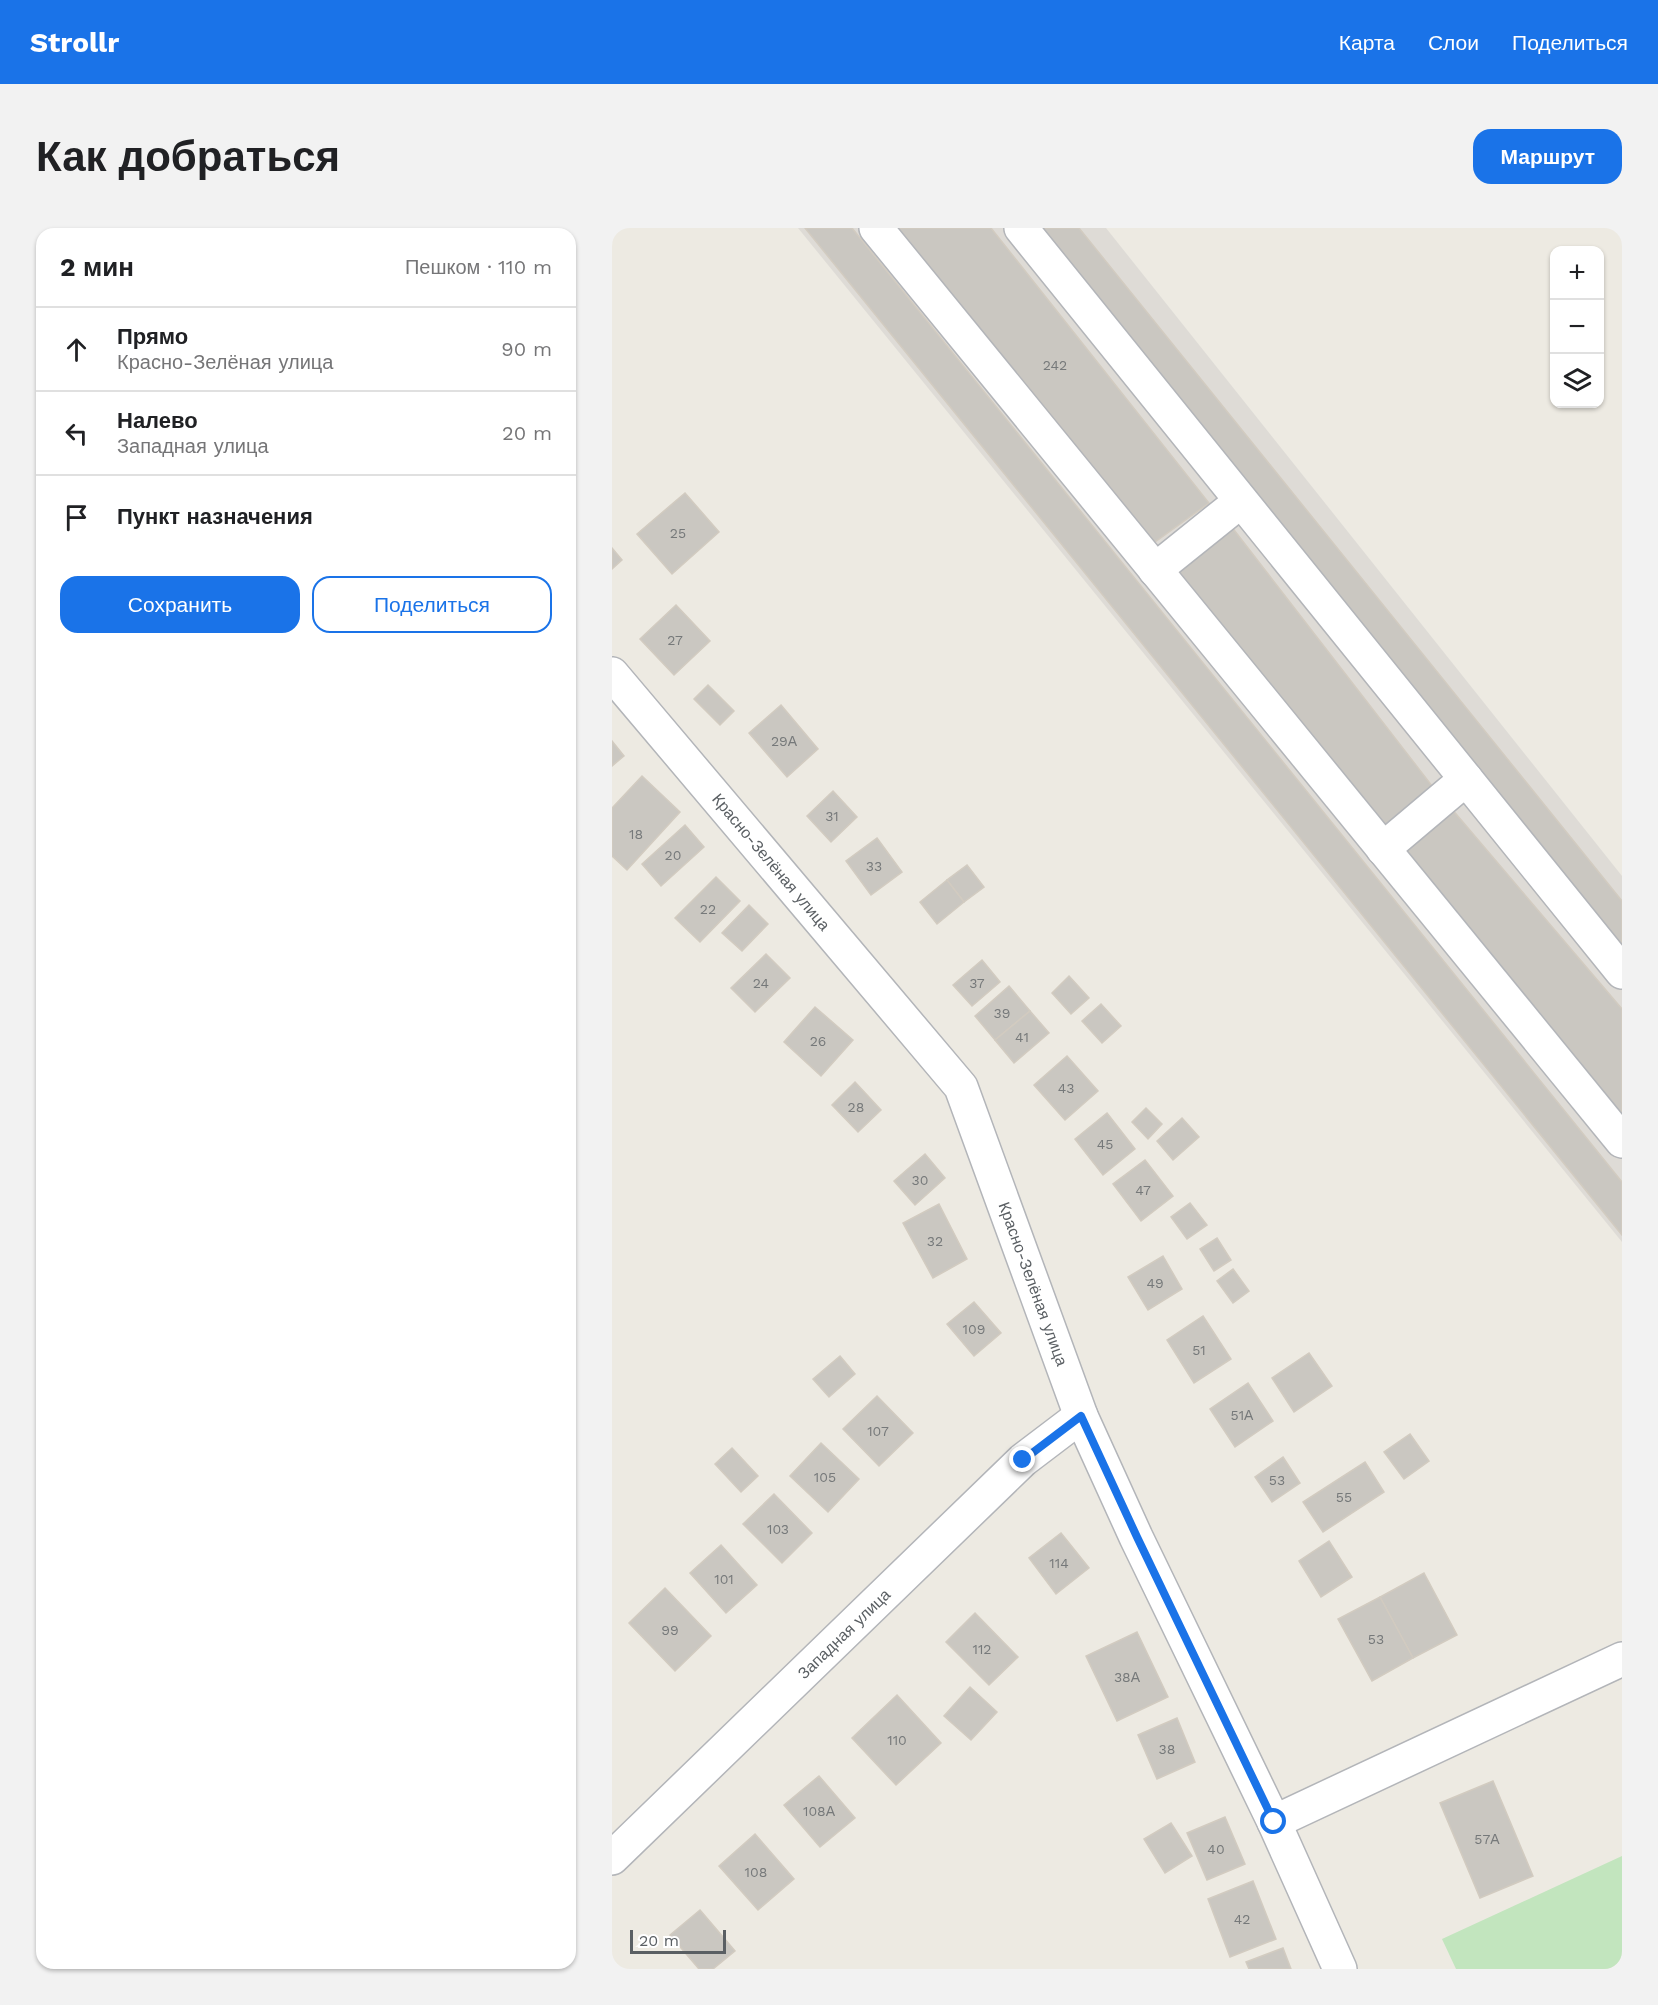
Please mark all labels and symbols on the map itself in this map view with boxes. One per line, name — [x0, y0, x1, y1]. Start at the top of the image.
house number: 242 — [1043, 357, 1067, 373]
house number: 25 — [670, 525, 686, 541]
house number: 27 — [667, 632, 683, 648]
house number: 29А — [771, 733, 798, 749]
street label: Красно-Зелёная улица — [708, 790, 834, 934]
house number: 31 — [825, 808, 839, 824]
house number: 18 — [629, 826, 643, 842]
house number: 20 — [665, 847, 681, 863]
house number: 33 — [866, 858, 882, 874]
house number: 22 — [700, 901, 716, 917]
house number: 24 — [753, 975, 769, 991]
house number: 37 — [969, 975, 985, 991]
house number: 39 — [994, 1005, 1010, 1021]
house number: 41 — [1015, 1029, 1029, 1045]
house number: 26 — [810, 1033, 826, 1049]
house number: 43 — [1058, 1080, 1074, 1096]
house number: 28 — [848, 1099, 864, 1115]
house number: 45 — [1097, 1136, 1113, 1152]
house number: 30 — [912, 1172, 928, 1188]
house number: 47 — [1135, 1182, 1151, 1198]
street label: Красно-Зелёная улица — [994, 1199, 1072, 1369]
house number: 32 — [927, 1233, 943, 1249]
house number: 49 — [1146, 1275, 1164, 1291]
house number: 109 — [963, 1321, 985, 1337]
house number: 51 — [1192, 1342, 1206, 1358]
house number: 51А — [1231, 1407, 1254, 1423]
house number: 107 — [867, 1423, 889, 1439]
route end — [1009, 1446, 1035, 1472]
house number: 105 — [814, 1469, 836, 1485]
house number: 53 — [1269, 1472, 1285, 1488]
house number: 55 — [1336, 1489, 1352, 1505]
house number: 103 — [767, 1521, 789, 1537]
house number: 114 — [1049, 1555, 1069, 1571]
house number: 101 — [714, 1571, 734, 1587]
street label: Западная улица — [794, 1585, 894, 1683]
house number: 99 — [661, 1622, 679, 1638]
house number: 53 — [1368, 1631, 1384, 1647]
house number: 112 — [972, 1641, 992, 1657]
house number: 38А — [1114, 1669, 1141, 1685]
house number: 110 — [887, 1732, 907, 1748]
house number: 38 — [1159, 1741, 1175, 1757]
house number: 108А — [803, 1803, 836, 1819]
route start — [1260, 1808, 1286, 1834]
house number: 57А — [1474, 1831, 1500, 1847]
house number: 40 — [1207, 1841, 1225, 1857]
house number: 108 — [745, 1864, 767, 1880]
house number: 42 — [1234, 1911, 1250, 1927]
scale bar — [630, 1927, 726, 1954]

